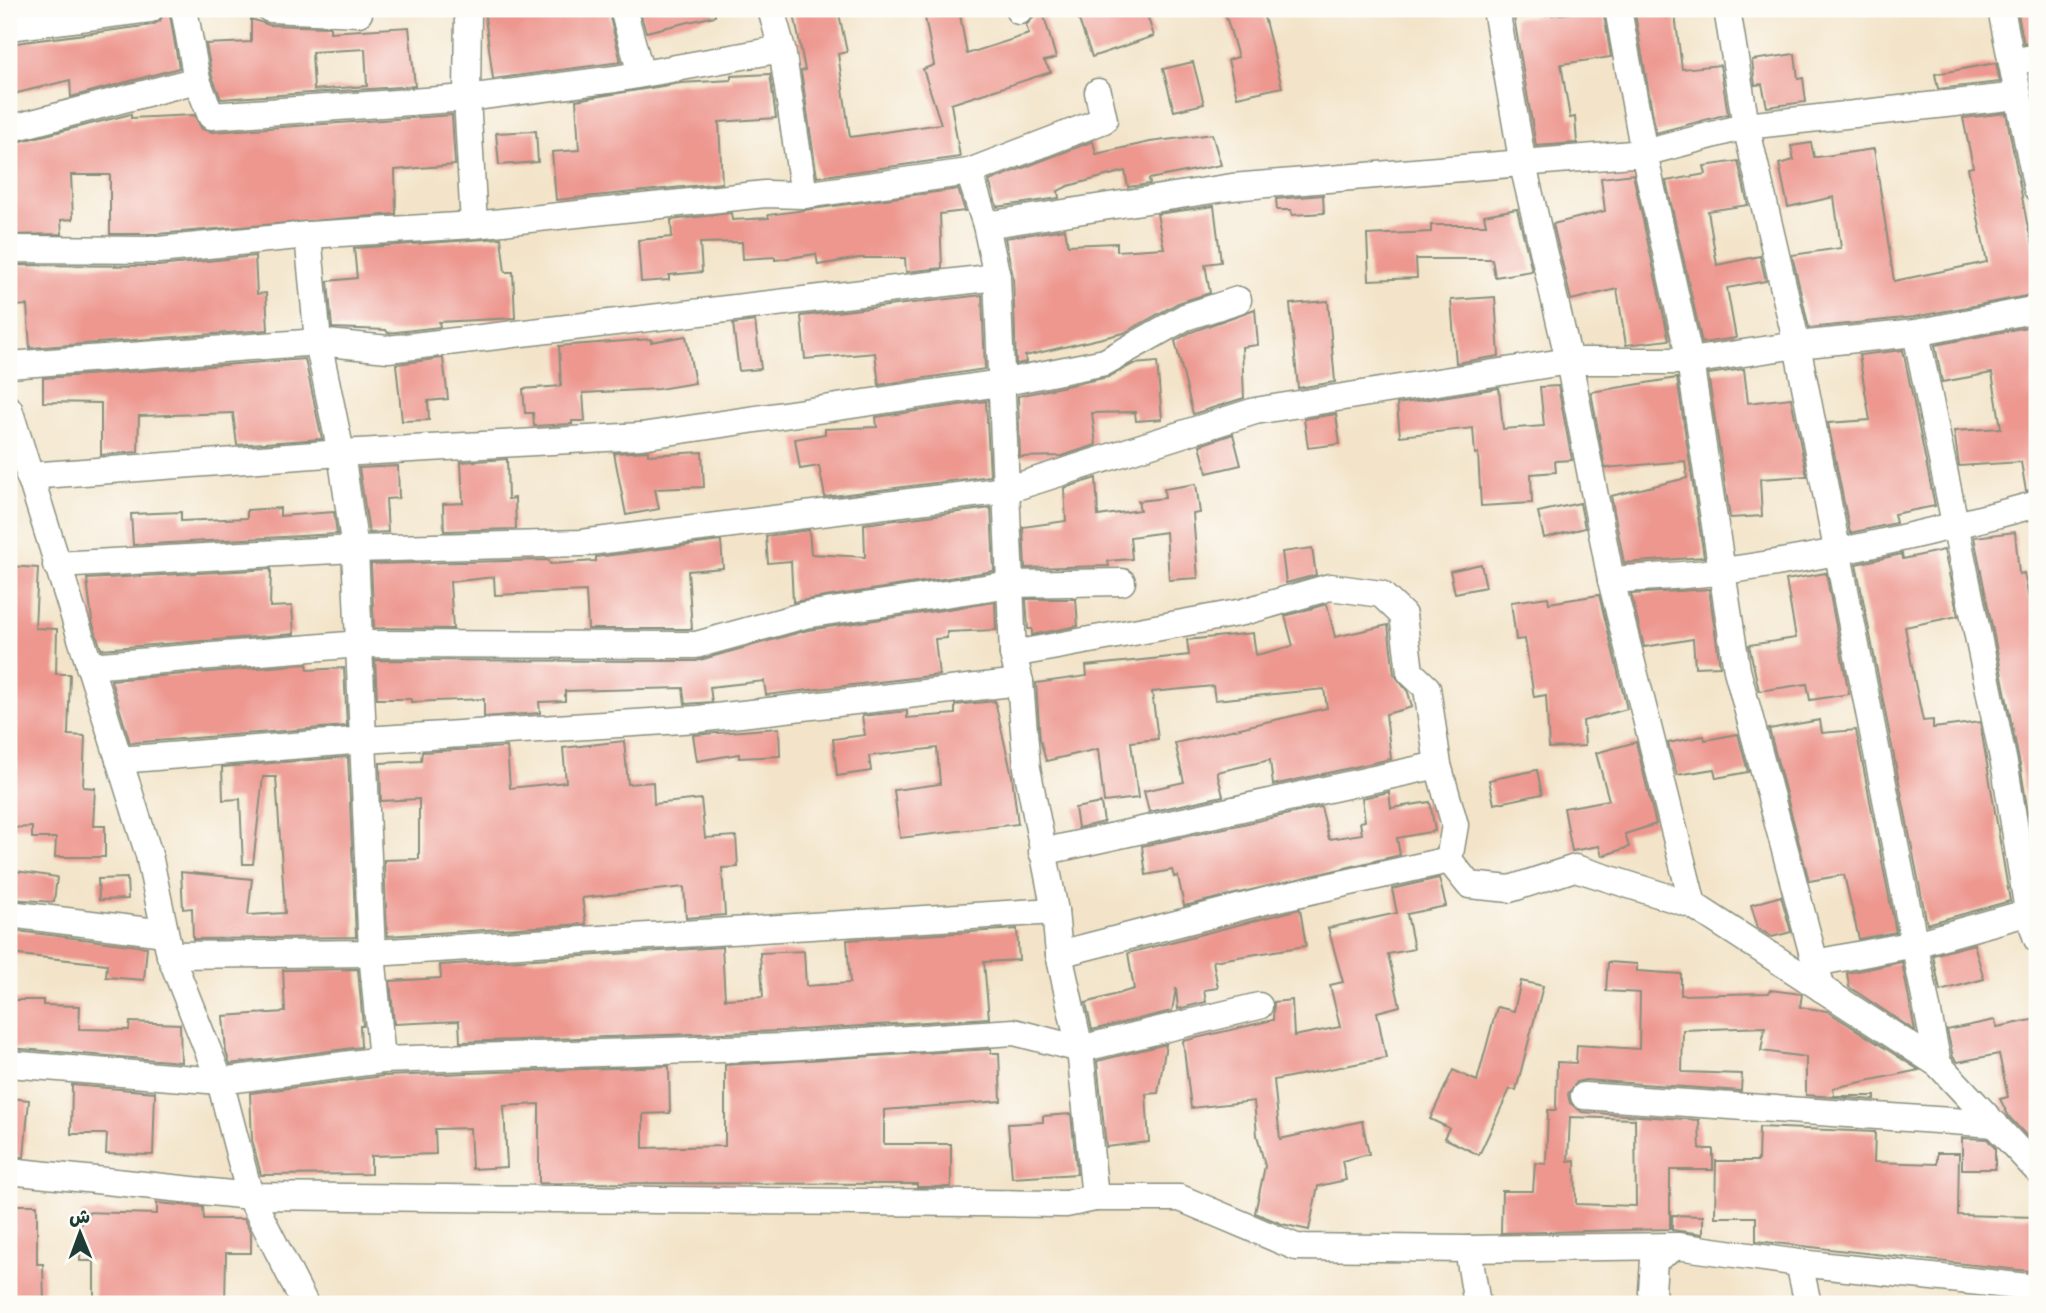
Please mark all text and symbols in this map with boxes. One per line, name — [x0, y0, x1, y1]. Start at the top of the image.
north arrow — [46, 1198, 116, 1268]
text: ش — [69, 1206, 90, 1228]

